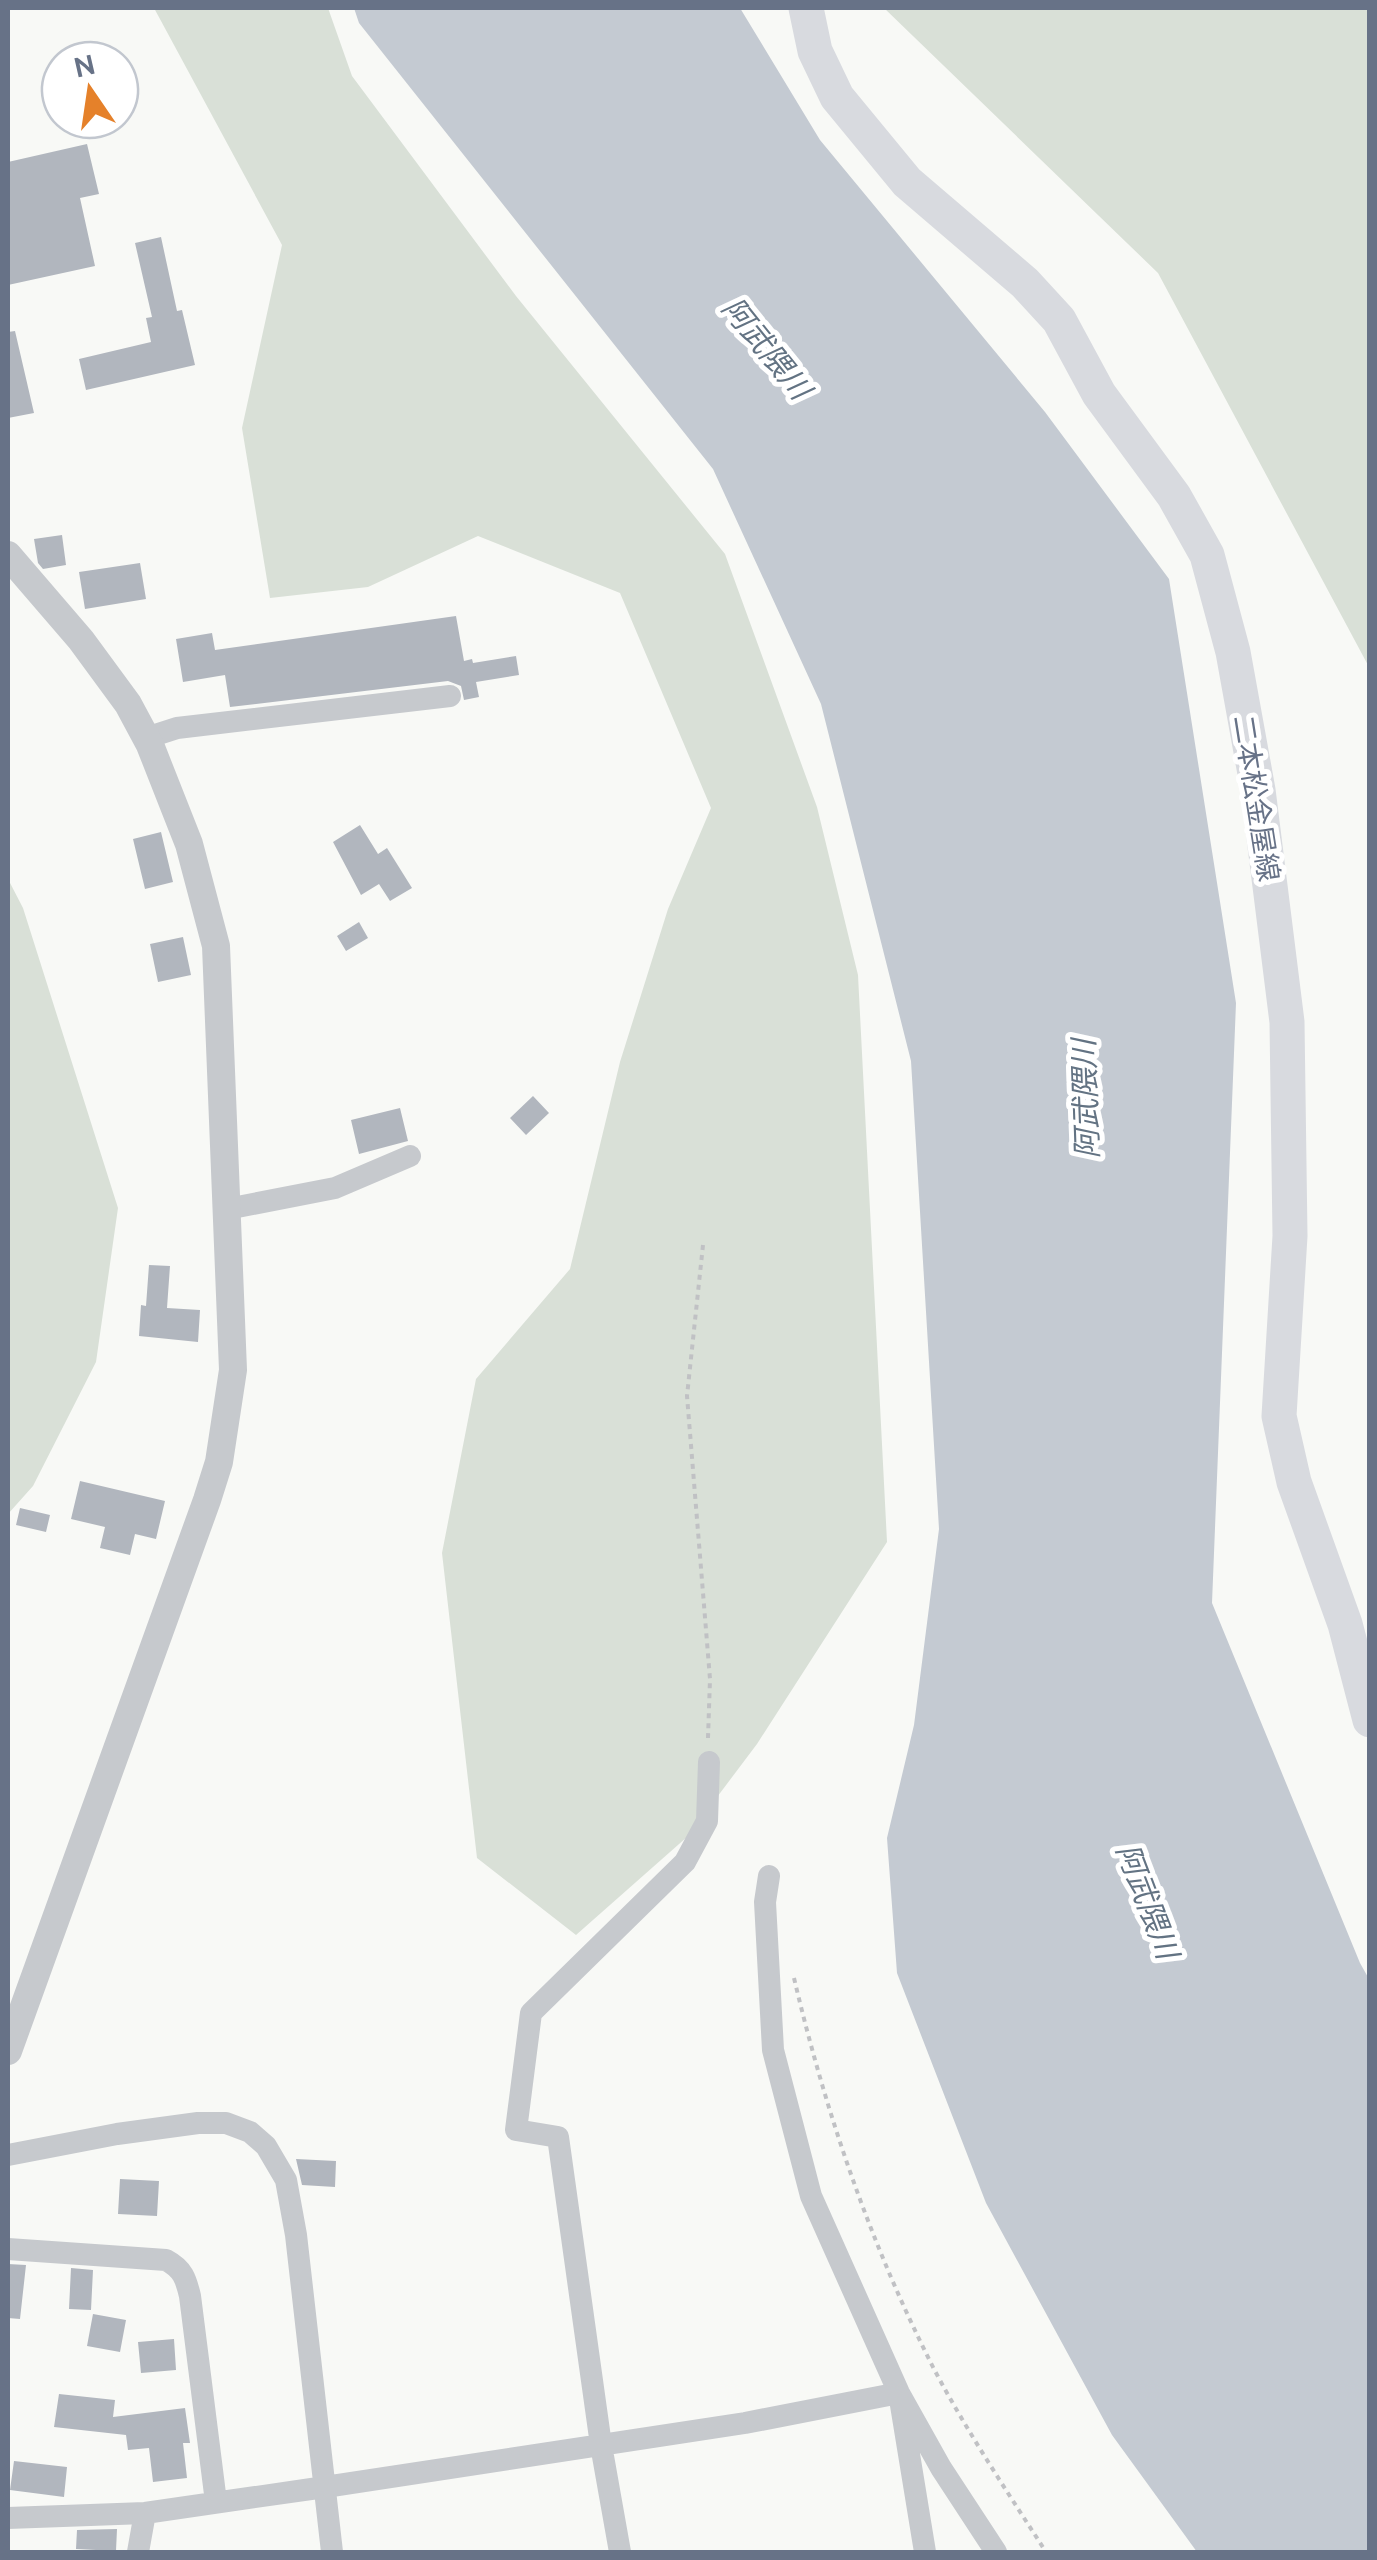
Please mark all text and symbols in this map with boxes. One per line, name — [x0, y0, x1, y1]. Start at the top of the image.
north arrow — [40, 40, 140, 140]
text: N — [71, 48, 98, 83]
water label: 阿武隈川 — [716, 291, 820, 408]
street label: 二本松金屋線 — [1229, 713, 1285, 883]
water label: 阿武隈川 — [1066, 1035, 1104, 1160]
water label: 阿武隈川 — [1111, 1839, 1186, 1966]

